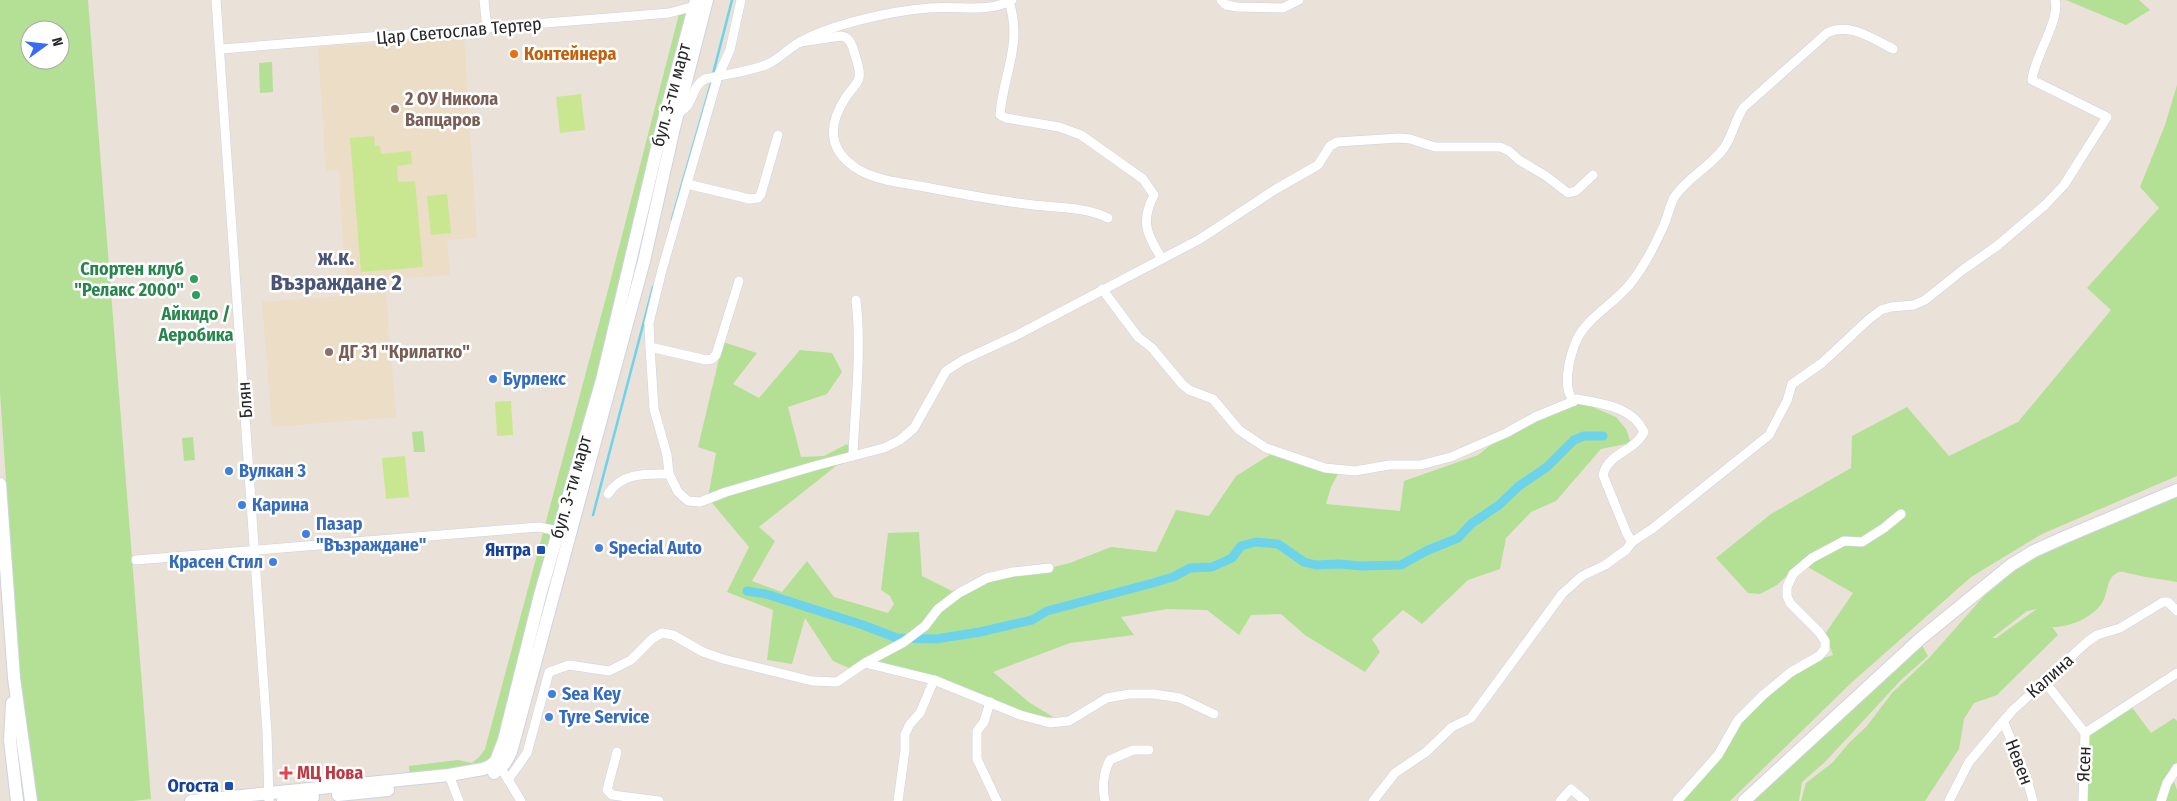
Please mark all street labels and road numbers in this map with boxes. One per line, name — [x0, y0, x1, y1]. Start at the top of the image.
street label: Цар Светослав Тертер — [375, 13, 543, 49]
street label: бул. 3-ти март — [647, 40, 696, 149]
street label: Блян — [233, 381, 257, 419]
street label: бул. 3-ти март — [546, 432, 596, 541]
street label: Калина — [2022, 649, 2078, 703]
street label: Невен — [2000, 736, 2038, 788]
street label: Ясен — [2072, 746, 2096, 782]

